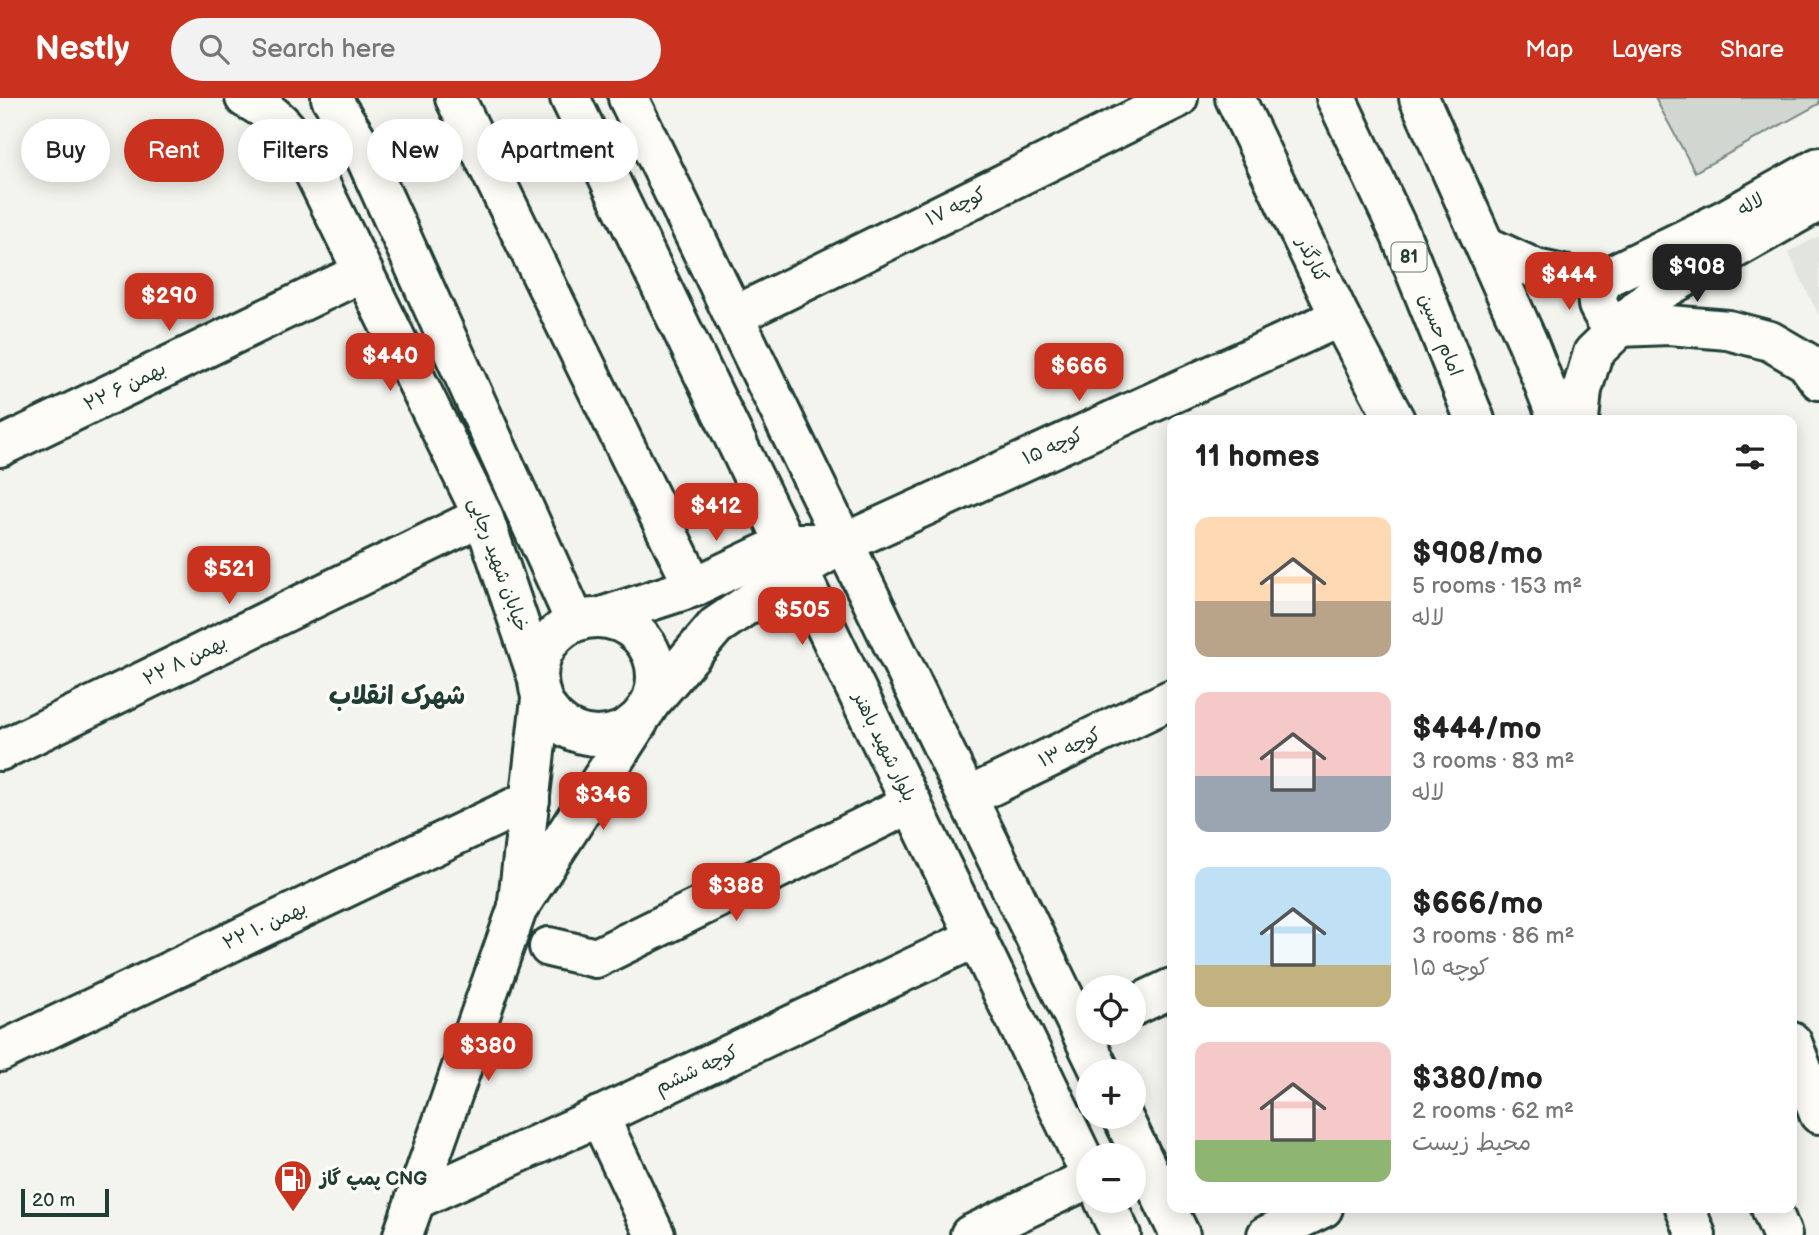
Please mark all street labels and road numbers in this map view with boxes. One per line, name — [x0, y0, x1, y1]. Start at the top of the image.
street label: کوچه ۱۷ — [922, 183, 990, 231]
street label: لاله — [1734, 188, 1768, 222]
street label: کنارگذر — [1290, 231, 1333, 287]
road number: 81 — [1392, 242, 1426, 272]
street label: امام حسین — [1411, 290, 1467, 380]
street label: ۲۲ بهمن ۶ — [80, 357, 170, 417]
street label: کوچه ۱۵ — [1019, 423, 1087, 471]
street label: خیابان شهید رجایی — [463, 495, 533, 635]
street label: ۲۲ بهمن ۸ — [139, 631, 231, 691]
street label: بلوار شهید باهنر — [847, 687, 920, 806]
street label: کوچه ۱۳ — [1035, 723, 1105, 773]
street label: ۲۲ بهمن ۱۰ — [219, 897, 311, 955]
street label: کوچه ششم — [652, 1041, 743, 1101]

